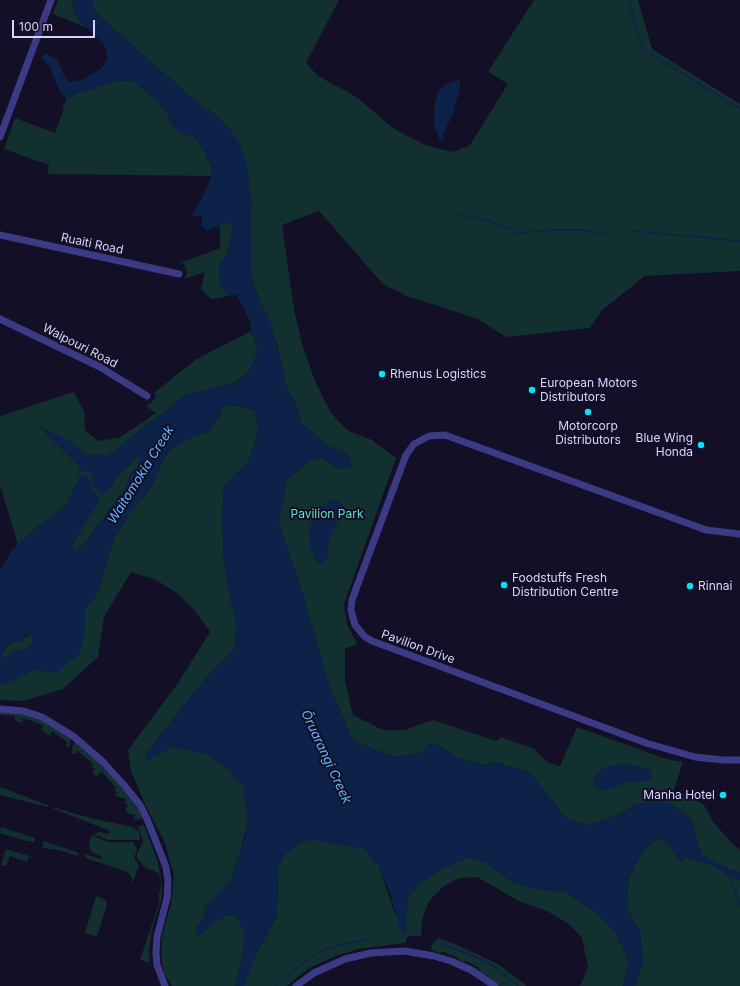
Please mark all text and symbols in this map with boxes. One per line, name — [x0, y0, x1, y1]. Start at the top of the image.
scale bar — [14, 12, 97, 38]
text: 100 m — [19, 19, 53, 34]
street label: Ruaiti Road — [59, 230, 125, 258]
street label: Waipouri Road — [40, 321, 120, 371]
place label: Rhenus Logistics — [390, 367, 486, 381]
marker: Rhenus Logistics — [377, 369, 387, 379]
place label: European Motors Distributors — [540, 376, 637, 404]
marker: European Motors Distributors — [527, 385, 537, 395]
marker: Motorcorp Distributors — [583, 407, 593, 417]
place label: Motorcorp Distributors — [555, 419, 621, 447]
water label: Waitomokia Creek — [105, 423, 177, 527]
place label: Blue Wing Honda — [636, 431, 693, 459]
marker: Blue Wing Honda — [696, 440, 706, 450]
park label: Pavilion Park — [290, 507, 364, 521]
place label: Foodstuffs Fresh Distribution Centre — [512, 571, 618, 599]
place label: Rinnai — [698, 579, 732, 593]
marker: Foodstuffs Fresh Distribution Centre — [499, 580, 509, 590]
marker: Rinnai — [685, 581, 695, 591]
street label: Pavilion Drive — [379, 627, 457, 667]
water label: Ōruarangi Creek — [297, 708, 355, 806]
place label: Manha Hotel — [643, 788, 715, 802]
marker: Manha Hotel — [718, 790, 728, 800]

